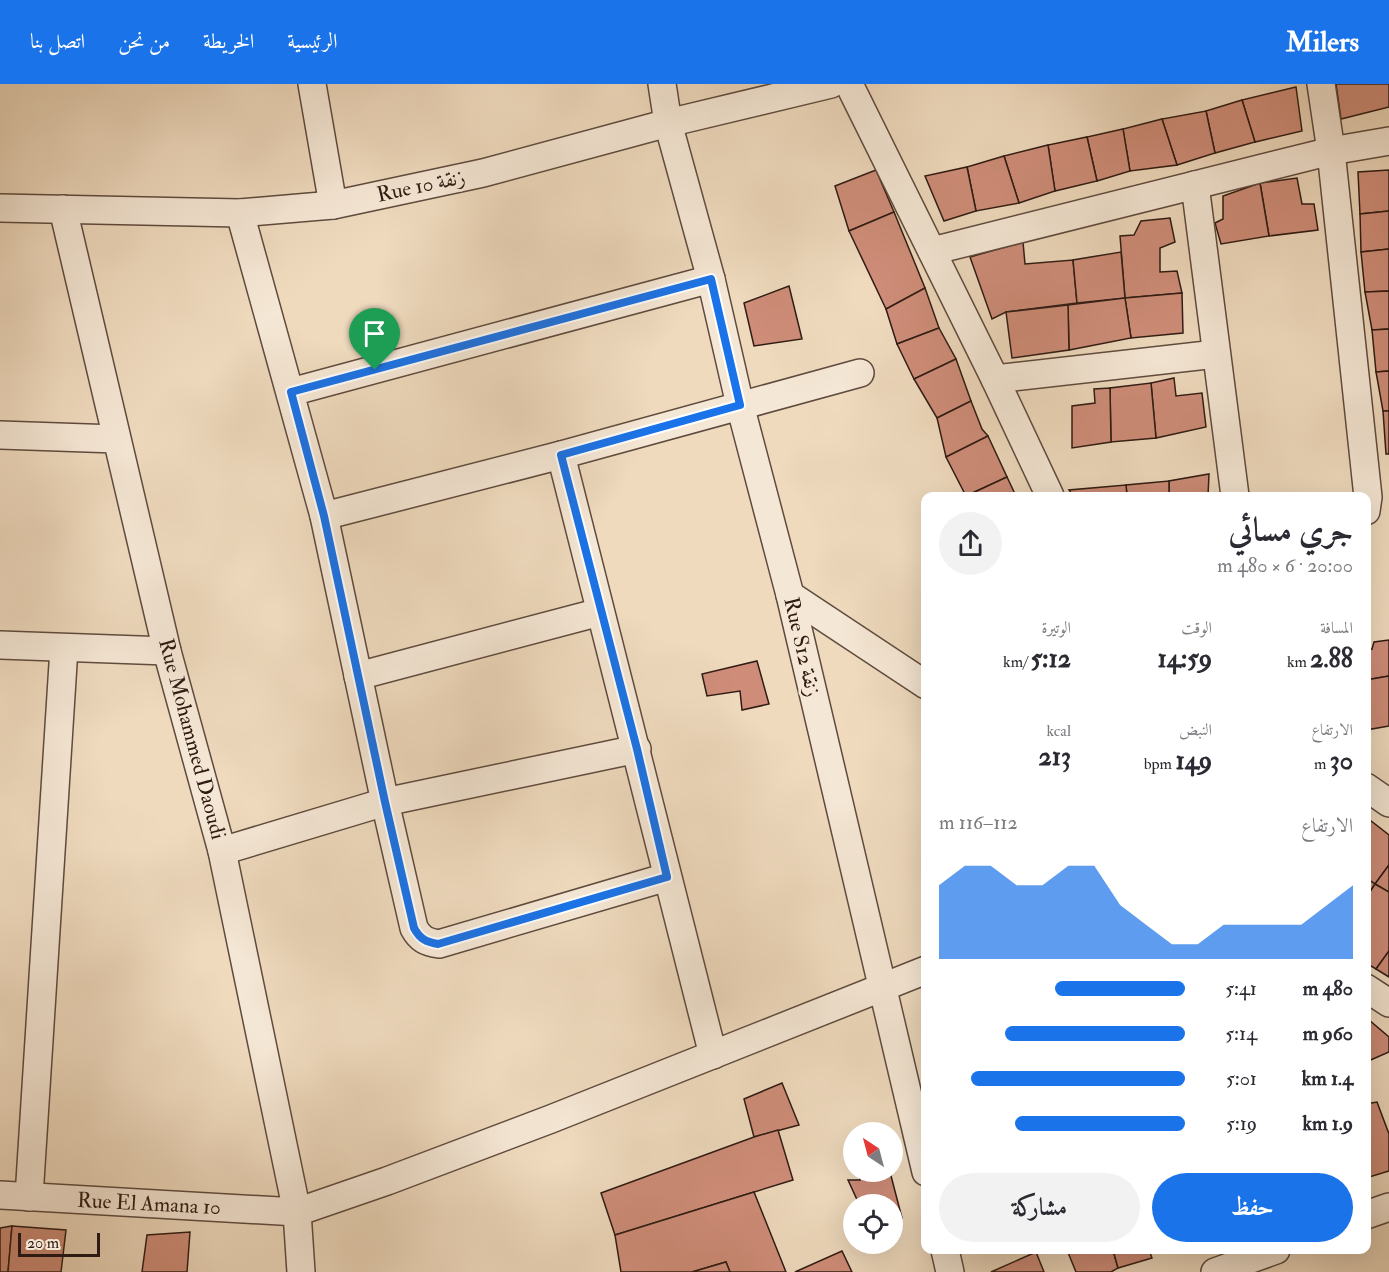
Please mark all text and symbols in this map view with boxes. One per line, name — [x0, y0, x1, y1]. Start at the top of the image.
text: Milers — [1286, 25, 1359, 60]
text: اتصل بنا — [30, 28, 85, 55]
text: من نحن — [118, 28, 170, 55]
text: الخريطة — [203, 28, 254, 55]
text: الرئيسية — [287, 28, 338, 55]
street label: Rue 10 زنقة — [374, 163, 468, 209]
pin — [349, 308, 400, 370]
icon: arrive — [358, 317, 391, 350]
text: جري مسائي — [1229, 510, 1353, 551]
button: share — [939, 512, 1002, 575]
text: 20:00 · 6 × 480 m — [1217, 553, 1353, 578]
street label: Rue S12 زنقة — [777, 595, 827, 699]
text: الوتيرة — [1041, 618, 1071, 638]
text: الوقت — [1181, 618, 1212, 638]
text: المسافة — [1320, 618, 1353, 638]
street label: Rue Mohammed Daoudi — [152, 635, 232, 843]
text: 5:12 — [1031, 643, 1071, 675]
text: 14:59 — [1158, 643, 1212, 675]
text: 2.88 — [1310, 643, 1353, 675]
text: /km — [1003, 652, 1031, 672]
text: km — [1287, 652, 1310, 672]
text: النبض — [1179, 720, 1212, 740]
text: الارتفاع — [1311, 720, 1353, 740]
text: kcal — [1046, 721, 1071, 741]
text: 213 — [1039, 741, 1071, 773]
text: 149 — [1175, 745, 1212, 777]
text: 30 — [1330, 745, 1353, 777]
text: bpm — [1144, 754, 1175, 774]
text: m — [1314, 754, 1330, 774]
text: 112–116 m — [939, 810, 1018, 835]
text: الارتفاع — [1301, 813, 1353, 838]
text: 5:41 — [1225, 976, 1257, 1001]
text: 480 m — [1303, 976, 1353, 1001]
text: 5:14 — [1225, 1021, 1257, 1046]
text: 960 m — [1303, 1021, 1353, 1046]
text: 5:01 — [1226, 1066, 1257, 1091]
text: 1.4 km — [1302, 1066, 1353, 1091]
text: 5:19 — [1226, 1111, 1257, 1136]
text: 1.9 km — [1302, 1111, 1353, 1136]
north arrow — [843, 1122, 903, 1182]
map controls — [843, 1122, 903, 1254]
button: مشاركة — [939, 1173, 1140, 1242]
button: حفظ — [1152, 1173, 1353, 1242]
street label: Rue El Amana 10 — [76, 1187, 222, 1221]
button: locate — [843, 1194, 903, 1254]
scale bar — [18, 1230, 100, 1258]
text: 20 m — [27, 1233, 59, 1253]

